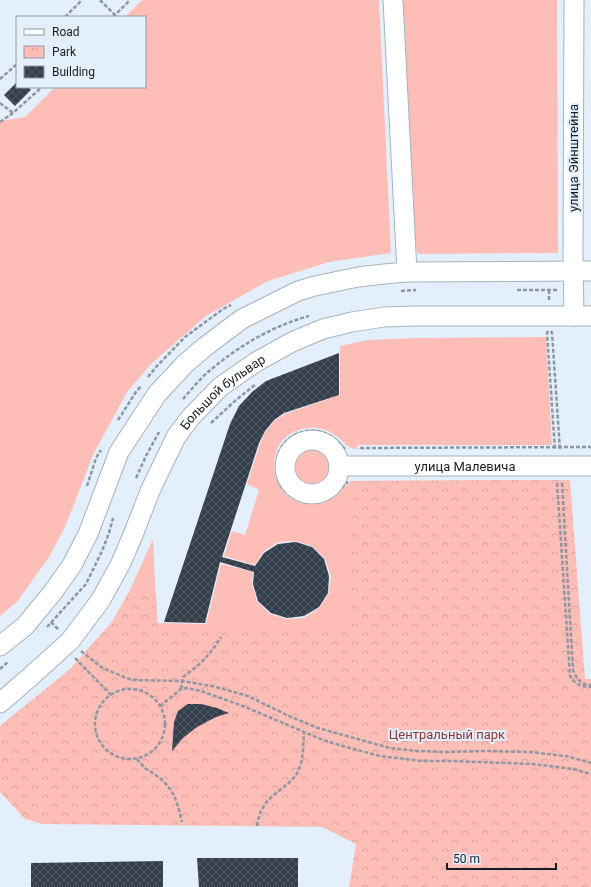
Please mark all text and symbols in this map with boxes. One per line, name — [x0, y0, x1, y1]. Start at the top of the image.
legend — [16, 16, 146, 88]
text: Road — [52, 25, 80, 39]
text: Park — [52, 45, 77, 59]
text: Building — [52, 65, 95, 79]
street label: улица Эйнштейна — [566, 104, 581, 212]
street label: Большой бульвар — [177, 351, 268, 432]
street label: улица Малевича — [415, 459, 515, 474]
park label: Центральный парк — [389, 727, 505, 742]
scale bar — [447, 845, 556, 871]
text: 50 m — [453, 852, 480, 866]

